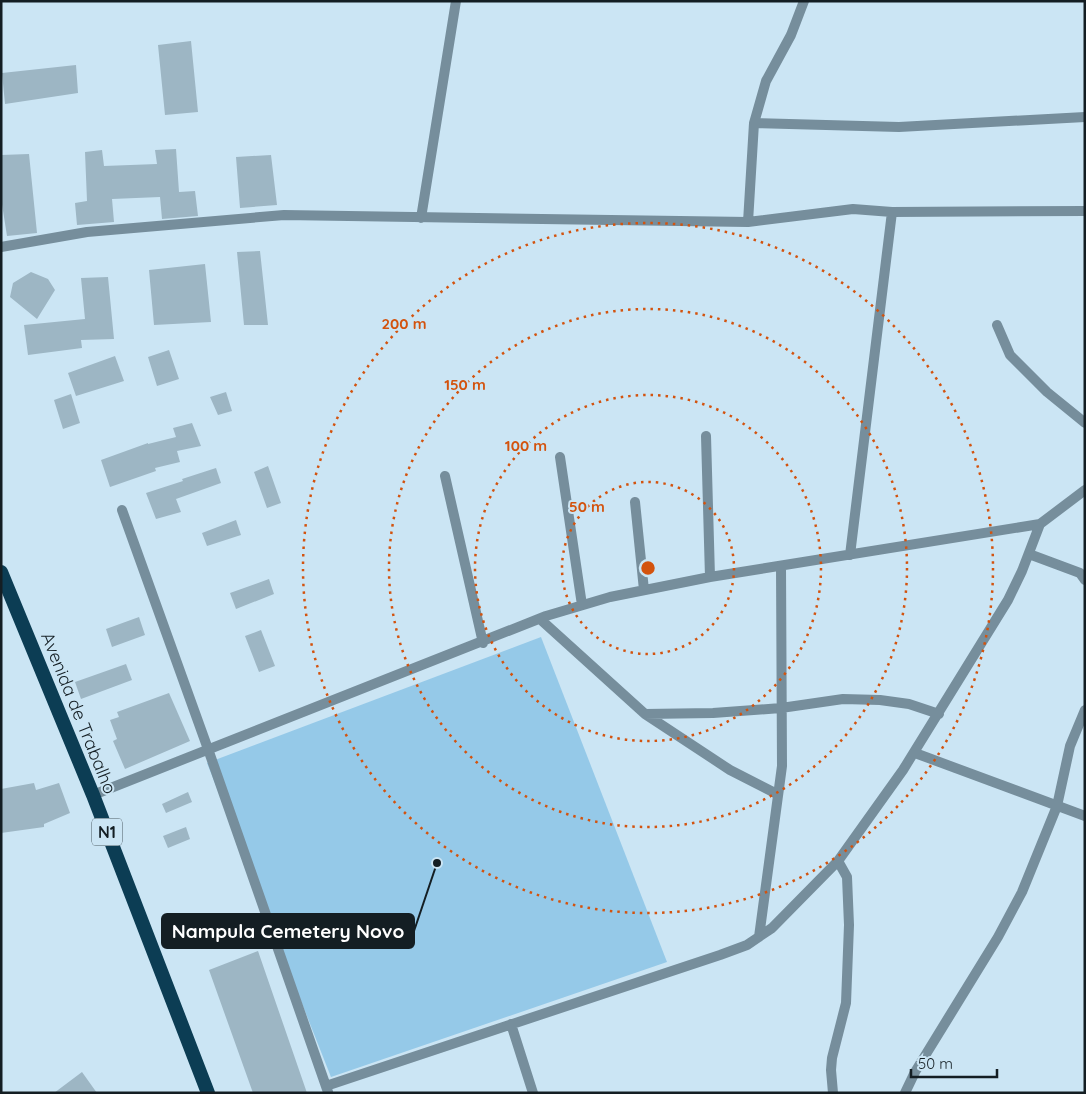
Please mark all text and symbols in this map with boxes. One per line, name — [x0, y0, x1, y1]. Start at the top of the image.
text: 200 m — [382, 314, 427, 333]
text: 150 m — [444, 375, 486, 394]
text: 100 m — [505, 436, 547, 455]
text: 50 m — [569, 497, 605, 516]
centre of rings — [639, 559, 657, 577]
street label: Avenida de Trabalho — [36, 629, 122, 797]
road number: N1 — [92, 819, 122, 846]
callout: Nampula Cemetery Novo — [162, 914, 414, 948]
text: Nampula Cemetery Novo — [172, 919, 404, 943]
scale bar — [911, 1046, 997, 1078]
text: 50 m — [918, 1054, 953, 1073]

